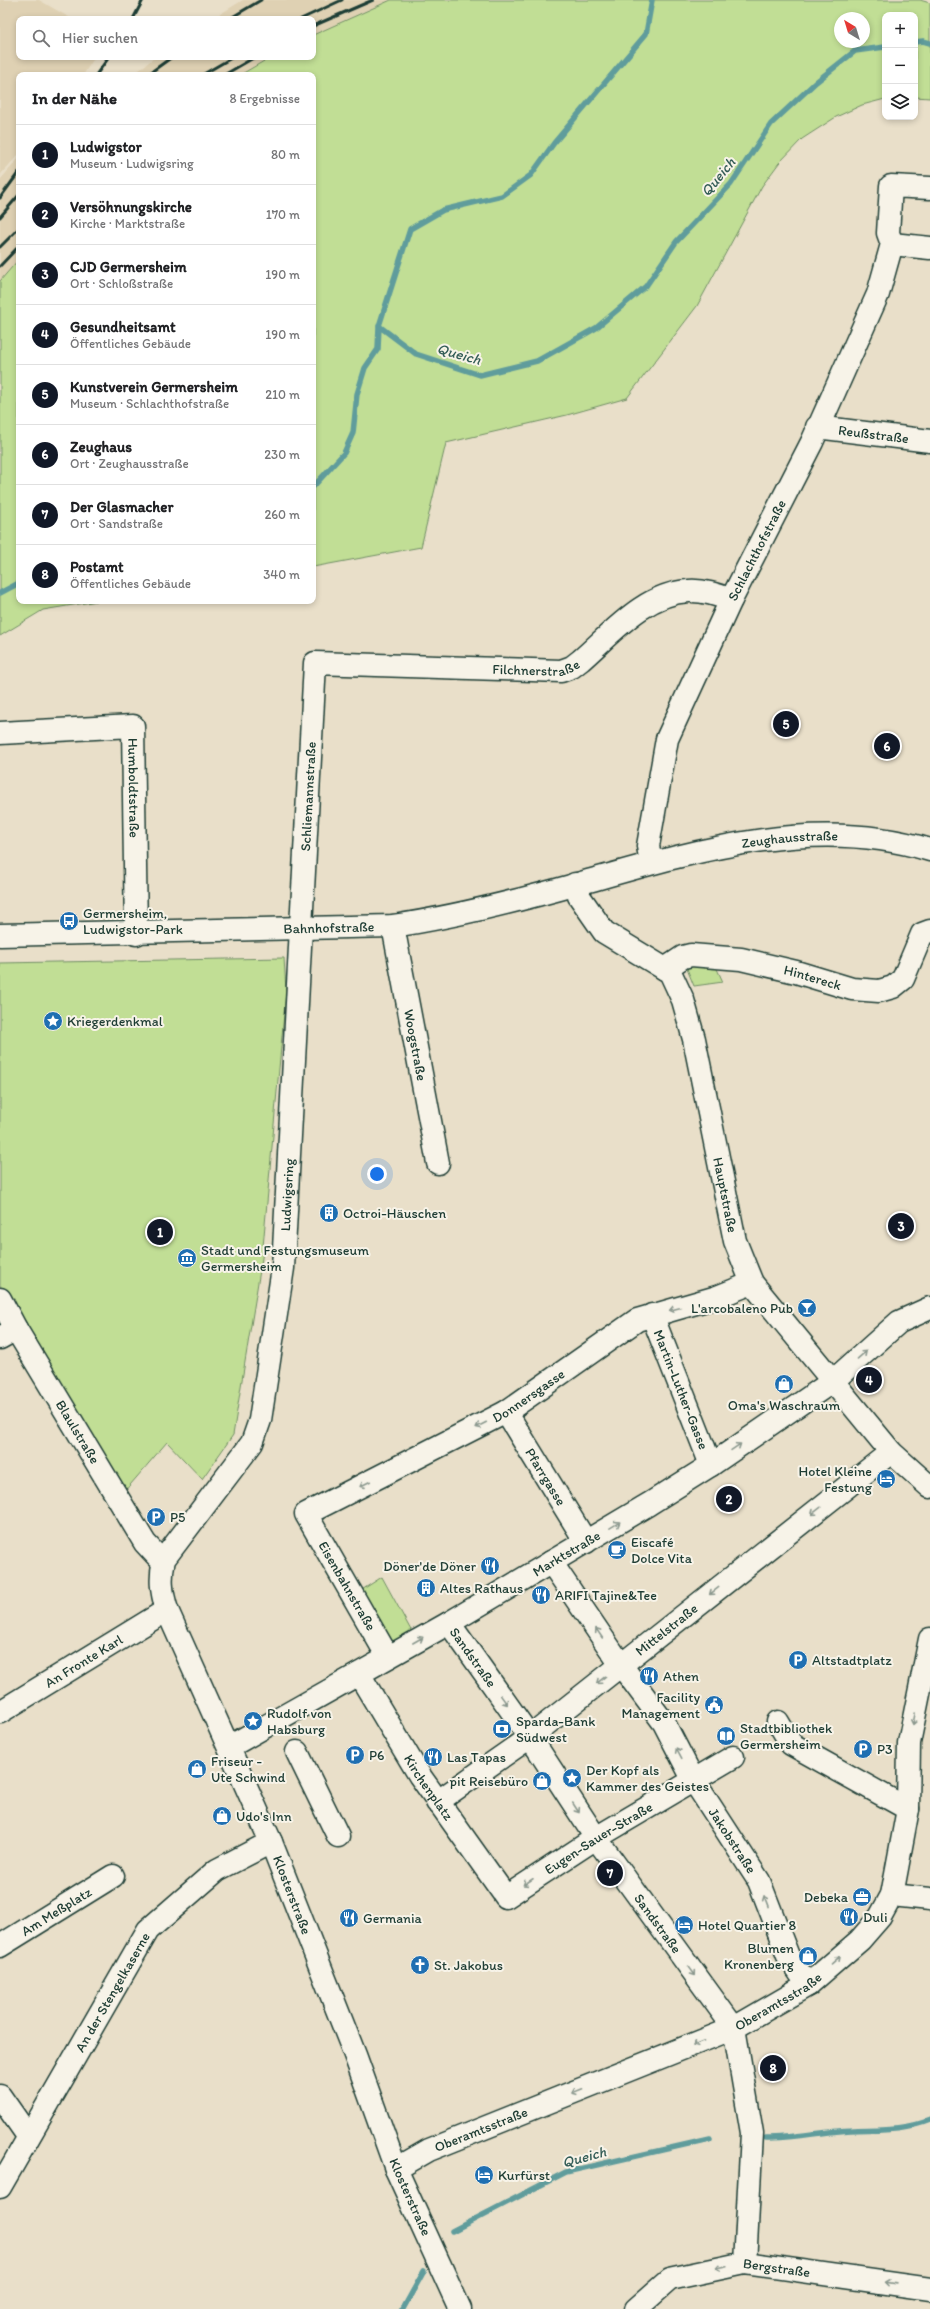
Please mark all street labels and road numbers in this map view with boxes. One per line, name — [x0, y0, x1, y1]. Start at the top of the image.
street label: Reußstraße — [837, 421, 910, 447]
street label: Schlachthofstraße — [724, 496, 790, 604]
street label: Filchnerstraße — [492, 655, 583, 680]
street label: Humboldtstraße — [125, 738, 143, 838]
street label: Schliemannstraße — [297, 741, 319, 852]
street label: Zeughausstraße — [740, 827, 839, 852]
street label: Bahnhofstraße — [283, 918, 375, 937]
street label: Hintereck — [782, 961, 843, 994]
street label: Woogstraße — [400, 1008, 431, 1082]
street label: Hauptstraße — [710, 1155, 742, 1234]
street label: Ludwigsring — [276, 1157, 297, 1232]
street label: Martin-Luther-Gasse — [650, 1327, 713, 1452]
street label: Donnersgasse — [489, 1365, 568, 1426]
street label: Blaulstraße — [52, 1397, 104, 1467]
street label: Pfarrgasse — [522, 1445, 570, 1509]
street label: Marktstraße — [529, 1526, 604, 1580]
street label: Eisenbahnstraße — [314, 1538, 380, 1634]
street label: Mittelstraße — [632, 1599, 701, 1659]
street label: Sandstraße — [446, 1624, 501, 1691]
street label: An Fronte Karl — [42, 1631, 126, 1691]
street label: Kirchenplatz — [400, 1751, 458, 1824]
street label: Eugen-Sauer-Straße — [541, 1798, 656, 1878]
street label: Jakobstraße — [705, 1804, 760, 1877]
street label: Klosterstraße — [269, 1853, 315, 1937]
street label: Am Meßplatz — [18, 1883, 95, 1939]
street label: Sandstraße — [631, 1890, 686, 1957]
street label: An der Stengelkaserne — [71, 1929, 154, 2055]
street label: Oberamtsstraße — [731, 1968, 825, 2034]
street label: Oberamtsstraße — [432, 2103, 530, 2156]
street label: Klosterstraße — [385, 2155, 435, 2239]
street label: Bergstraße — [742, 2254, 812, 2281]

